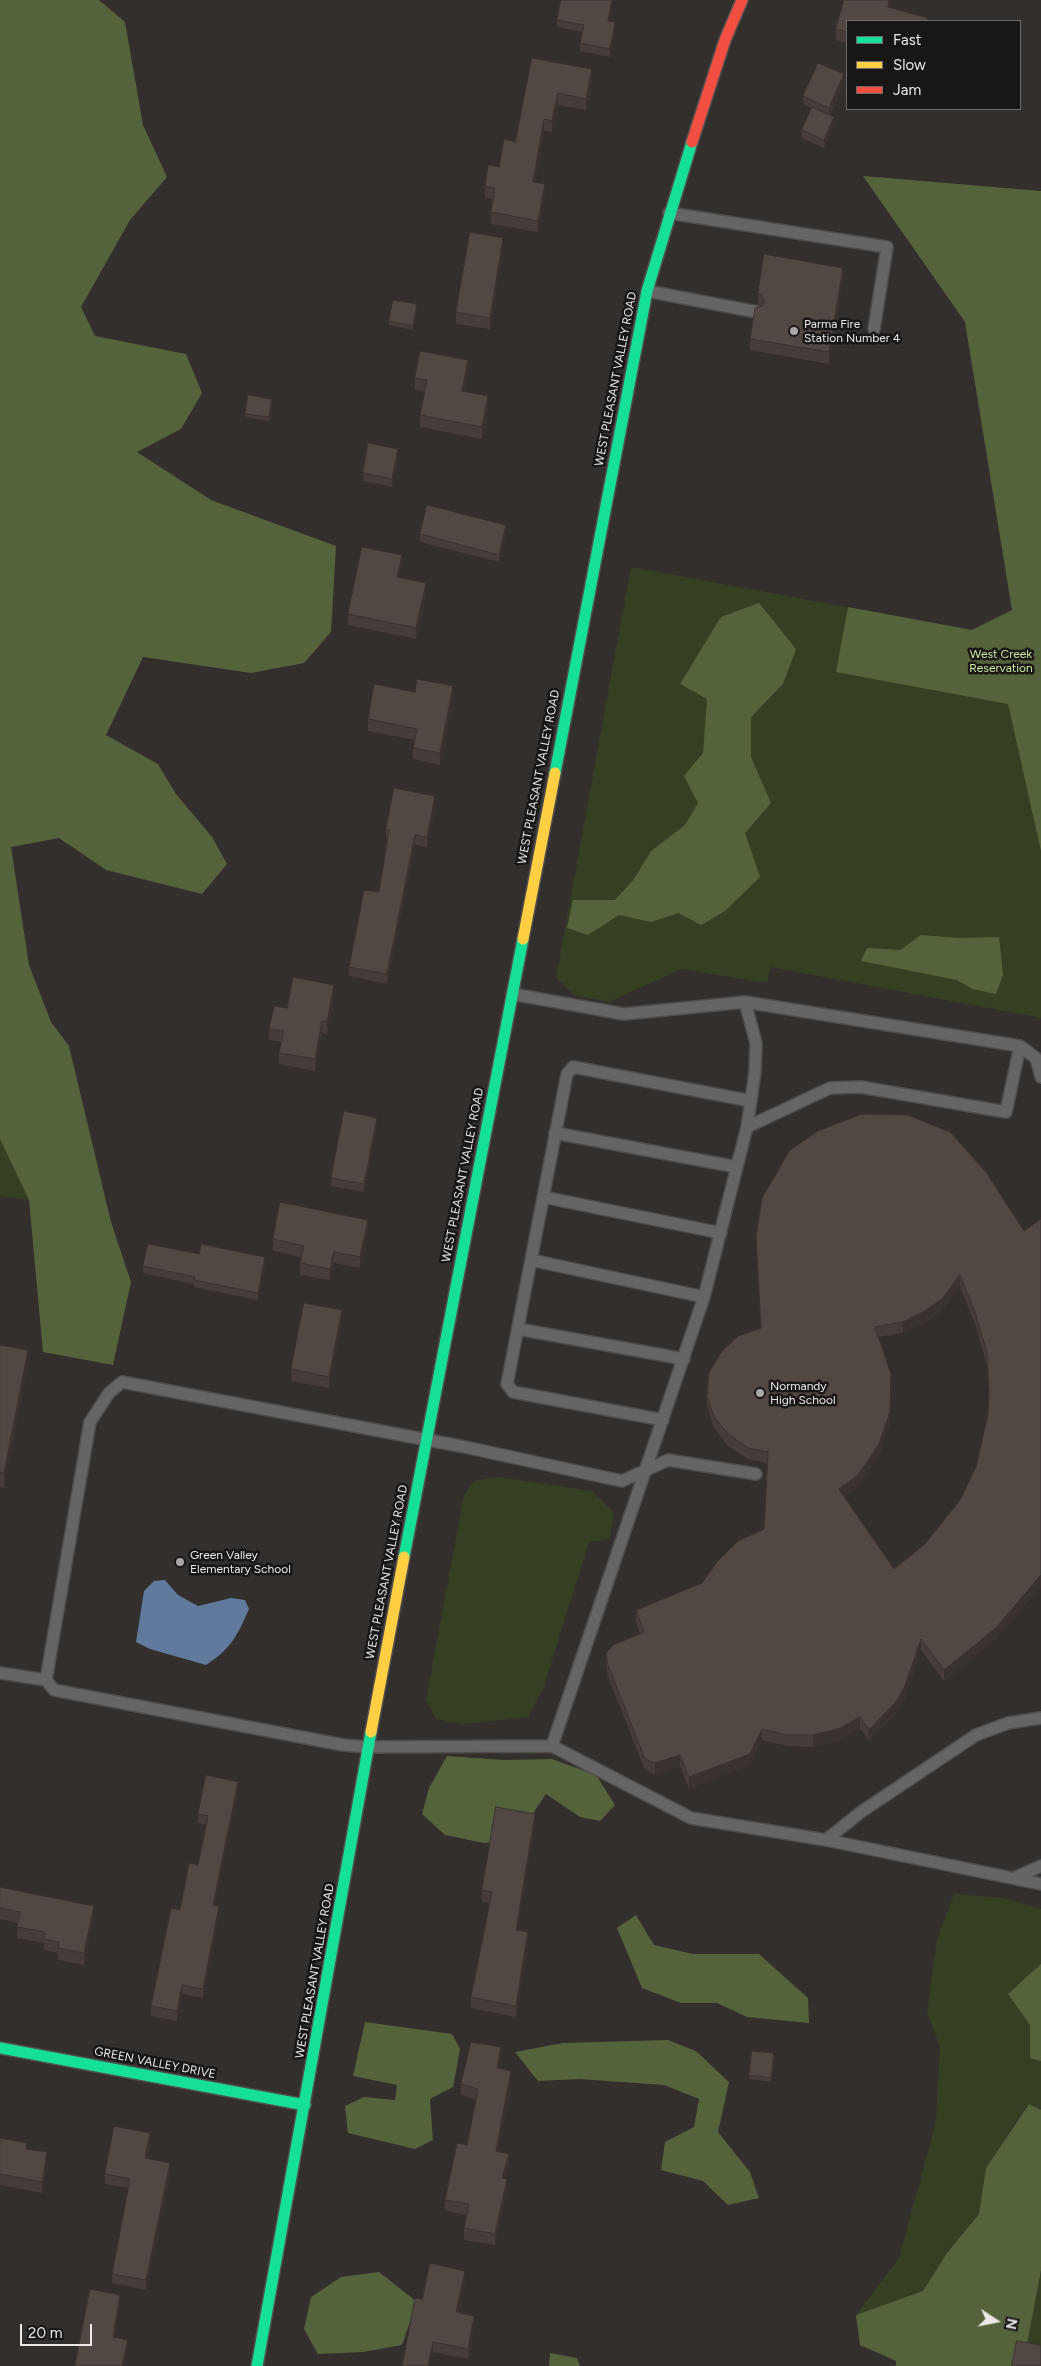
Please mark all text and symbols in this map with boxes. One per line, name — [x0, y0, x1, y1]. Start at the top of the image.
legend — [846, 20, 1021, 110]
text: Fast — [893, 31, 921, 49]
text: Slow — [893, 56, 926, 74]
text: Jam — [893, 81, 921, 99]
street label: WEST PLEASANT VALLEY ROAD — [592, 291, 640, 467]
place label: Parma Fire Station Number 4 — [804, 317, 900, 345]
marker: Parma Fire Station Number 4 — [788, 325, 800, 337]
park label: West Creek Reservation — [969, 647, 1033, 675]
street label: WEST PLEASANT VALLEY ROAD — [515, 689, 563, 865]
street label: WEST PLEASANT VALLEY ROAD — [439, 1087, 487, 1263]
place label: Normandy High School — [770, 1379, 836, 1407]
marker: Normandy High School — [754, 1387, 766, 1399]
street label: WEST PLEASANT VALLEY ROAD — [363, 1484, 411, 1660]
place label: Green Valley Elementary School — [190, 1548, 291, 1576]
marker: Green Valley Elementary School — [174, 1556, 186, 1568]
street label: WEST PLEASANT VALLEY ROAD — [293, 1882, 337, 2060]
street label: GREEN VALLEY DRIVE — [93, 2044, 217, 2082]
north arrow — [971, 2296, 1021, 2346]
scale bar — [22, 2314, 95, 2346]
text: N — [1002, 2317, 1021, 2331]
text: 20 m — [28, 2324, 62, 2342]

